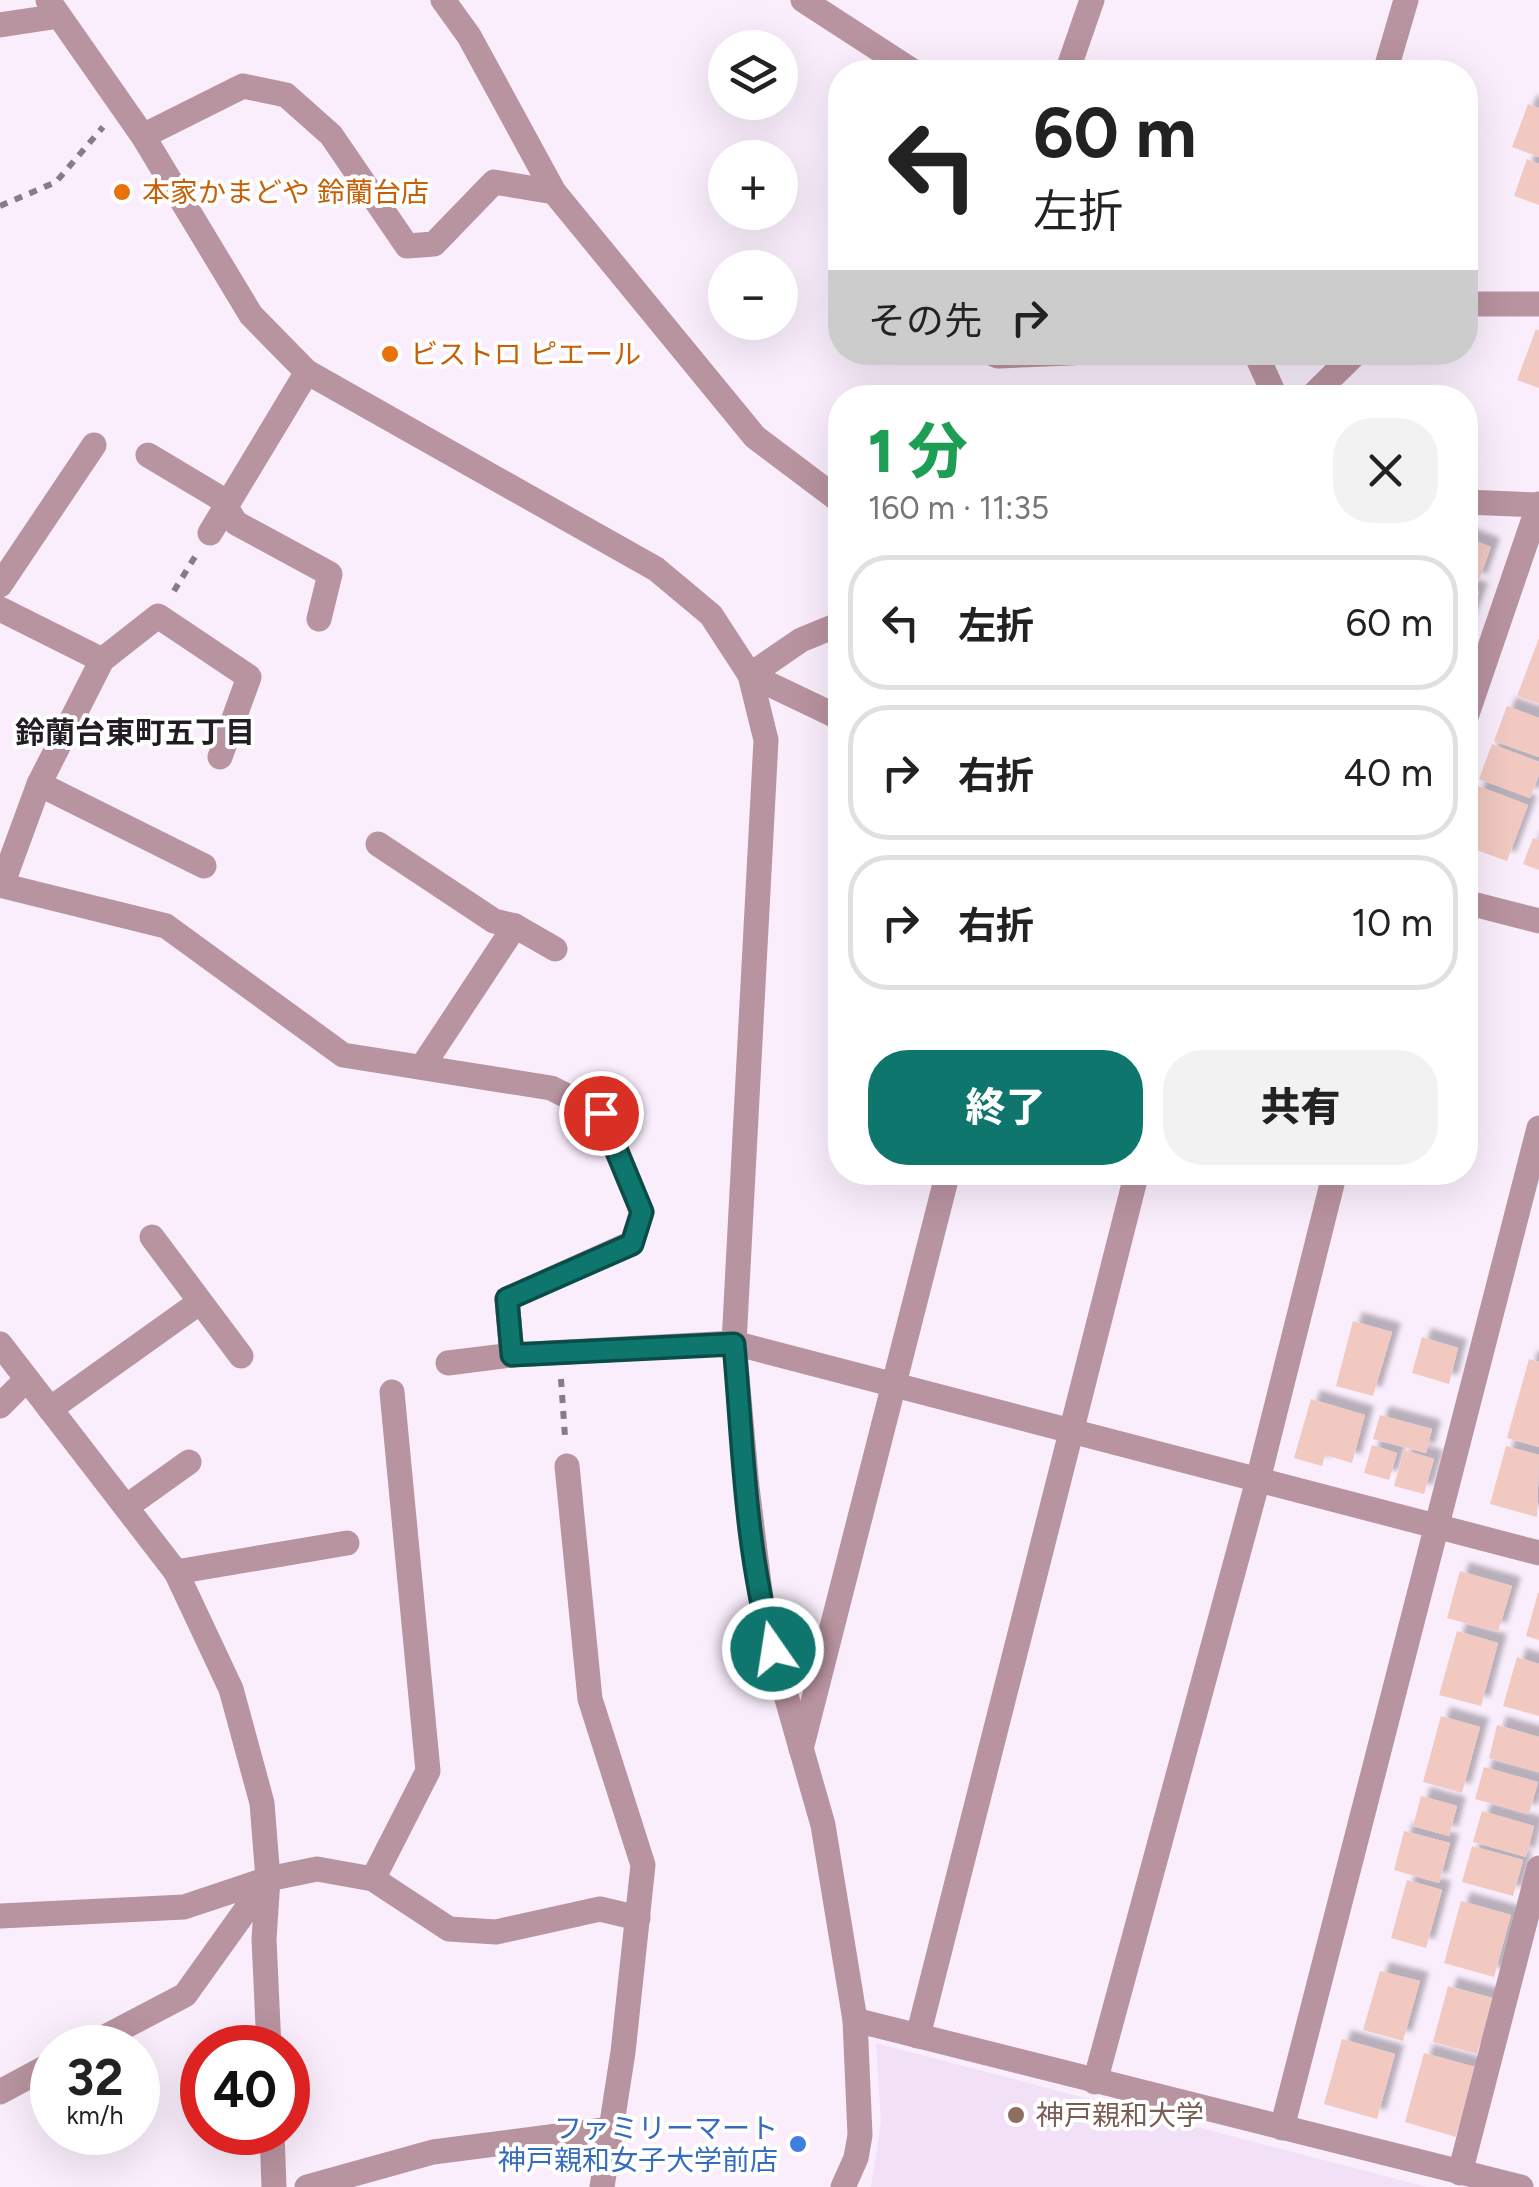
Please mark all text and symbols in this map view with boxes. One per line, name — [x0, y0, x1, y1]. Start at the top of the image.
map controls — [708, 30, 798, 340]
button: layers — [708, 30, 798, 120]
text: 60 m — [1033, 90, 1197, 175]
icon: left — [868, 100, 998, 230]
button: + — [708, 140, 798, 230]
place label: 本家かまどや 鈴蘭台店 — [142, 175, 429, 209]
marker: 本家かまどや 鈴蘭台店 — [111, 181, 133, 203]
text: 左折 — [1033, 184, 1123, 238]
button: − — [708, 250, 798, 340]
icon: right — [1002, 290, 1057, 345]
text: その先 — [868, 298, 982, 344]
place label: ビストロ ピエール — [410, 337, 641, 371]
marker: ビストロ ピエール — [379, 343, 401, 365]
text: 1 分 — [868, 415, 968, 487]
button: close — [1333, 418, 1438, 523]
text: 160 m · 11:35 — [868, 489, 1049, 527]
icon: left — [873, 595, 928, 650]
text: 60 m — [1345, 600, 1433, 646]
text: 左折 — [958, 603, 1034, 649]
district label: 鈴蘭台東町五丁目 — [15, 714, 255, 751]
icon: right — [873, 745, 928, 800]
text: 40 m — [1343, 750, 1433, 796]
text: 右折 — [958, 753, 1034, 799]
icon: right — [873, 895, 928, 950]
text: 10 m — [1351, 900, 1433, 946]
text: 右折 — [958, 903, 1034, 949]
button: 終了 — [868, 1050, 1143, 1165]
button: 共有 — [1163, 1050, 1438, 1165]
pin — [559, 1071, 644, 1156]
icon: arrive — [574, 1086, 629, 1141]
position arrow — [721, 1597, 825, 1701]
speed limit sign: 40 — [180, 2025, 310, 2155]
text: 32 — [67, 2047, 123, 2108]
place label: 神戸親和大学 — [1036, 2098, 1204, 2132]
text: km/h — [66, 2100, 124, 2130]
marker: 神戸親和大学 — [1005, 2104, 1027, 2126]
place label: ファミリーマート 神戸親和女子大学前店 — [498, 2111, 778, 2177]
marker: ファミリーマート 神戸親和女子大学前店 — [787, 2133, 809, 2155]

